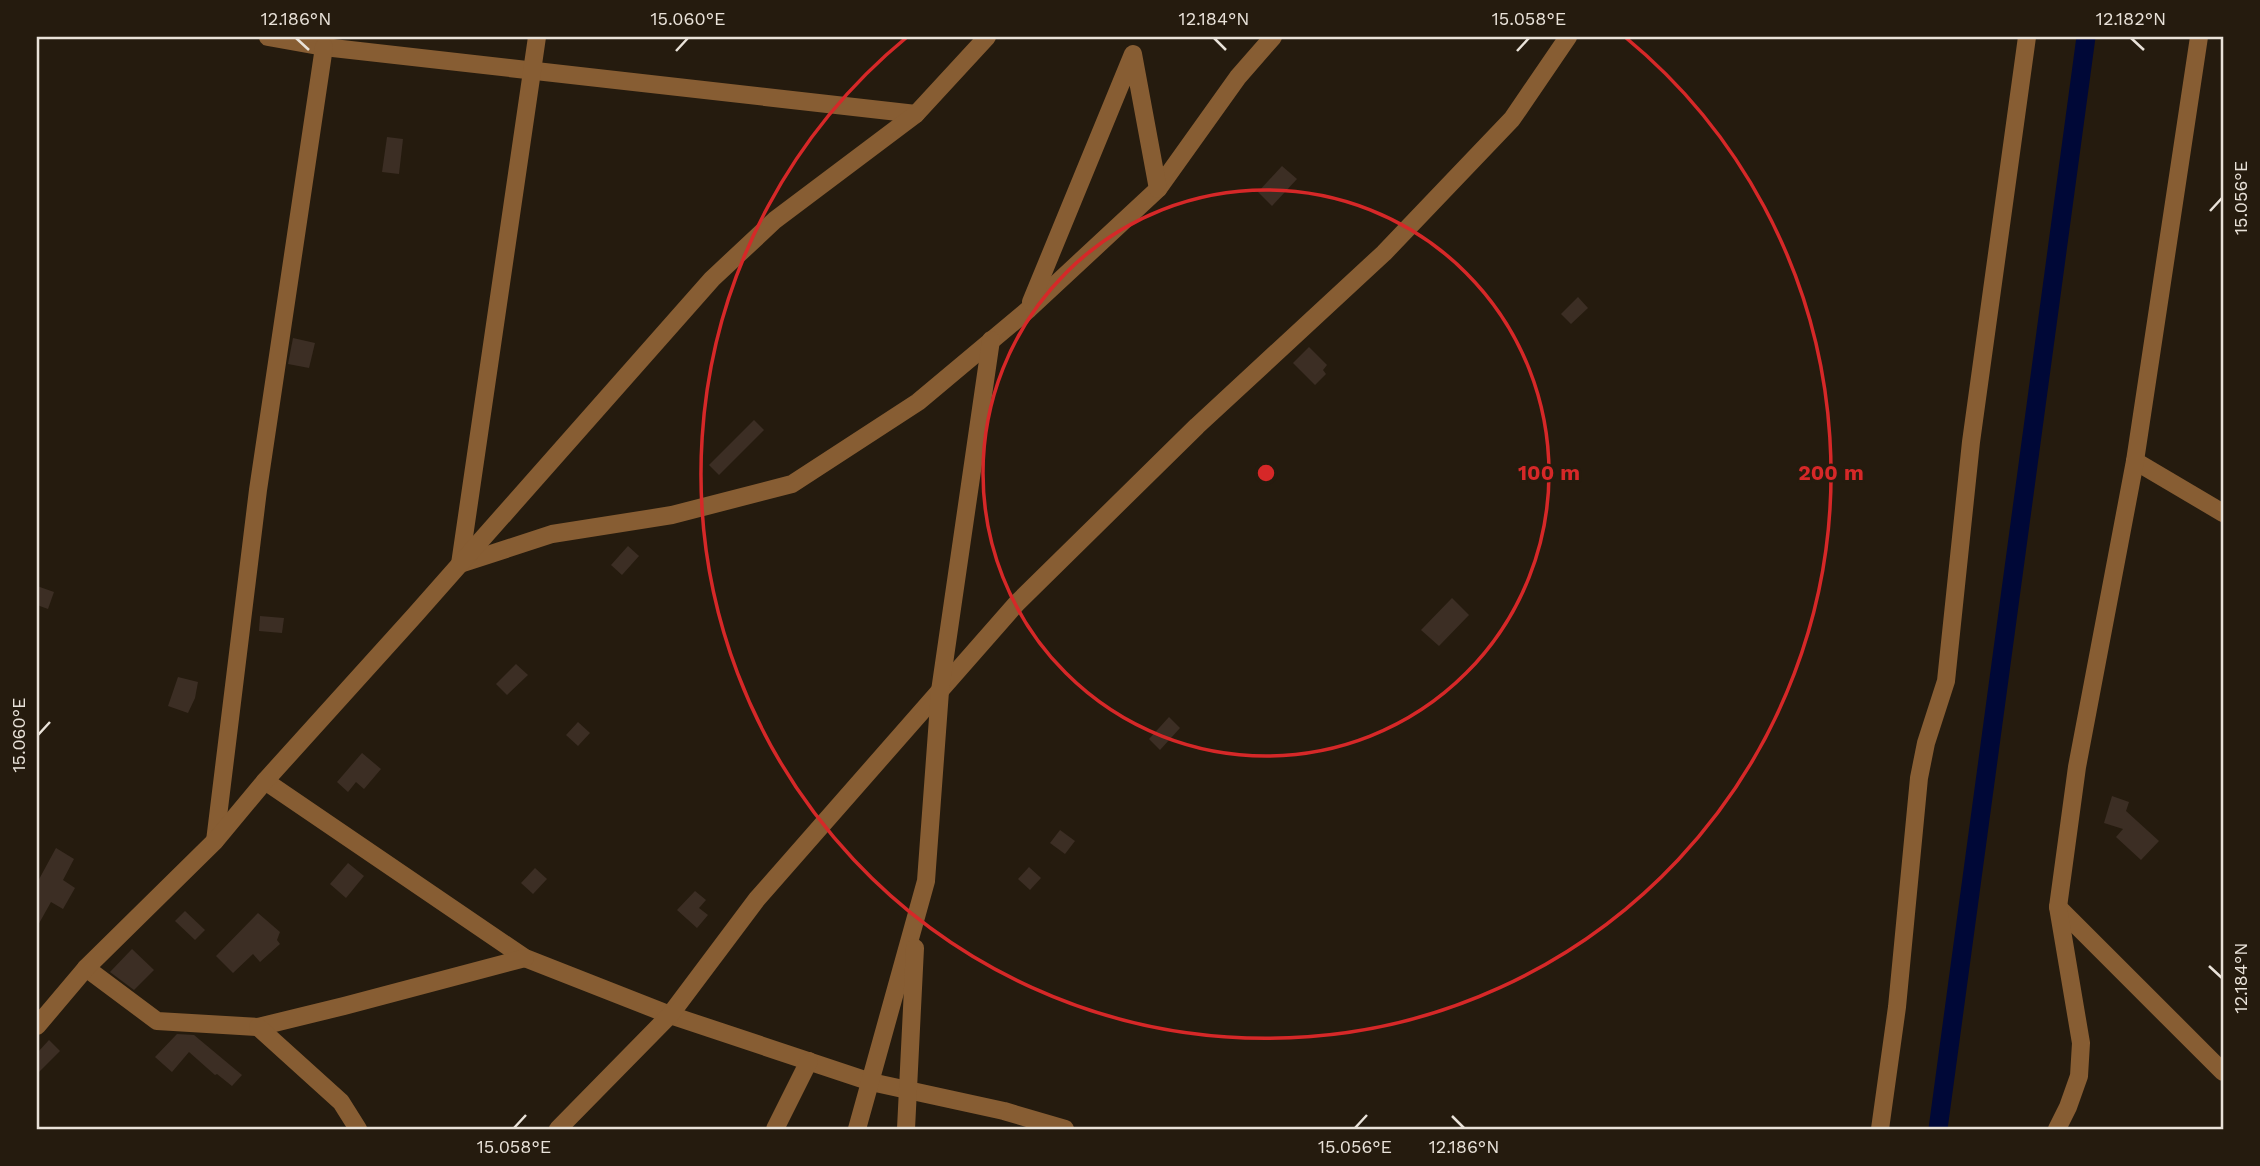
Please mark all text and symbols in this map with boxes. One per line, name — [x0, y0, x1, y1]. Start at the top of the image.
text: 12.186°N — [261, 8, 331, 29]
text: 15.060°E — [651, 8, 725, 29]
text: 12.184°N — [1179, 8, 1249, 29]
text: 15.058°E — [1492, 8, 1566, 29]
text: 12.182°N — [2096, 8, 2166, 29]
text: 15.056°E — [2230, 161, 2251, 235]
text: 100 m — [1518, 460, 1580, 485]
text: 200 m — [1798, 460, 1864, 485]
centre of rings — [1254, 461, 1278, 485]
text: 15.060°E — [8, 698, 29, 772]
text: 12.184°N — [2230, 943, 2251, 1013]
text: 15.058°E — [477, 1136, 551, 1157]
text: 15.056°E — [1318, 1136, 1392, 1157]
text: 12.186°N — [1429, 1136, 1499, 1157]

